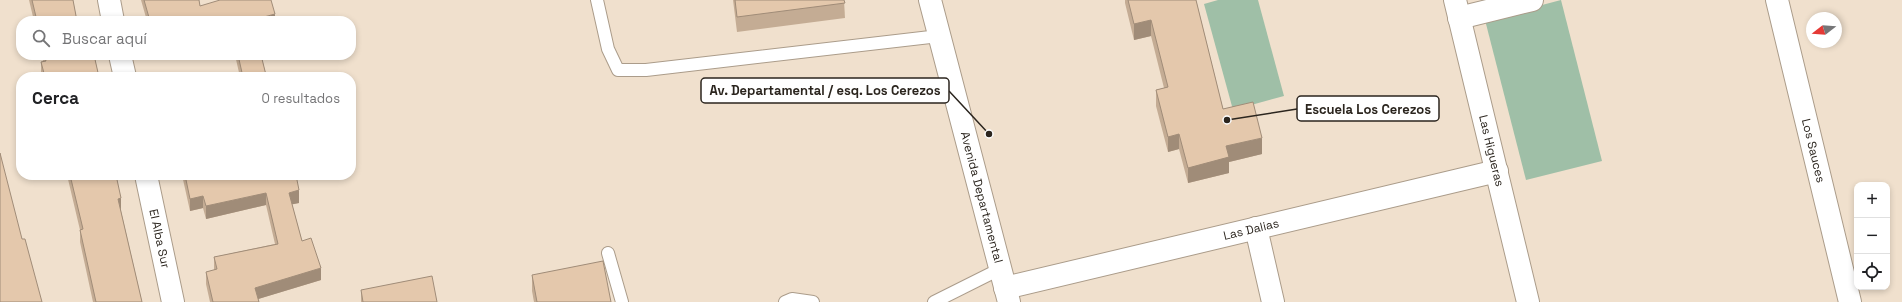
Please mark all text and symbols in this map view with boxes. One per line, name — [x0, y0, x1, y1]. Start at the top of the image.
north arrow — [1806, 12, 1842, 48]
search box — [16, 16, 356, 60]
icon: search — [30, 27, 52, 49]
text: Buscar aquí — [62, 29, 147, 48]
callout: Av. Departamental / esq. Los Cerezos — [701, 78, 949, 103]
text: Av. Departamental / esq. Los Cerezos — [709, 82, 941, 99]
text: Cerca — [32, 87, 79, 109]
text: 0 resultados — [261, 90, 340, 107]
callout: Escuela Los Cerezos — [1297, 96, 1439, 121]
text: Escuela Los Cerezos — [1305, 101, 1431, 118]
street label: Las Higueras — [1475, 113, 1508, 188]
street label: Los Sauces — [1798, 117, 1829, 184]
street label: Avenida Departamental — [957, 130, 1007, 265]
map controls — [1854, 182, 1890, 290]
button: + — [1854, 182, 1890, 218]
street label: El Alba Sur — [145, 208, 174, 270]
street label: Las Dalias — [1222, 215, 1281, 244]
button: − — [1854, 218, 1890, 254]
button: locate — [1854, 254, 1890, 290]

